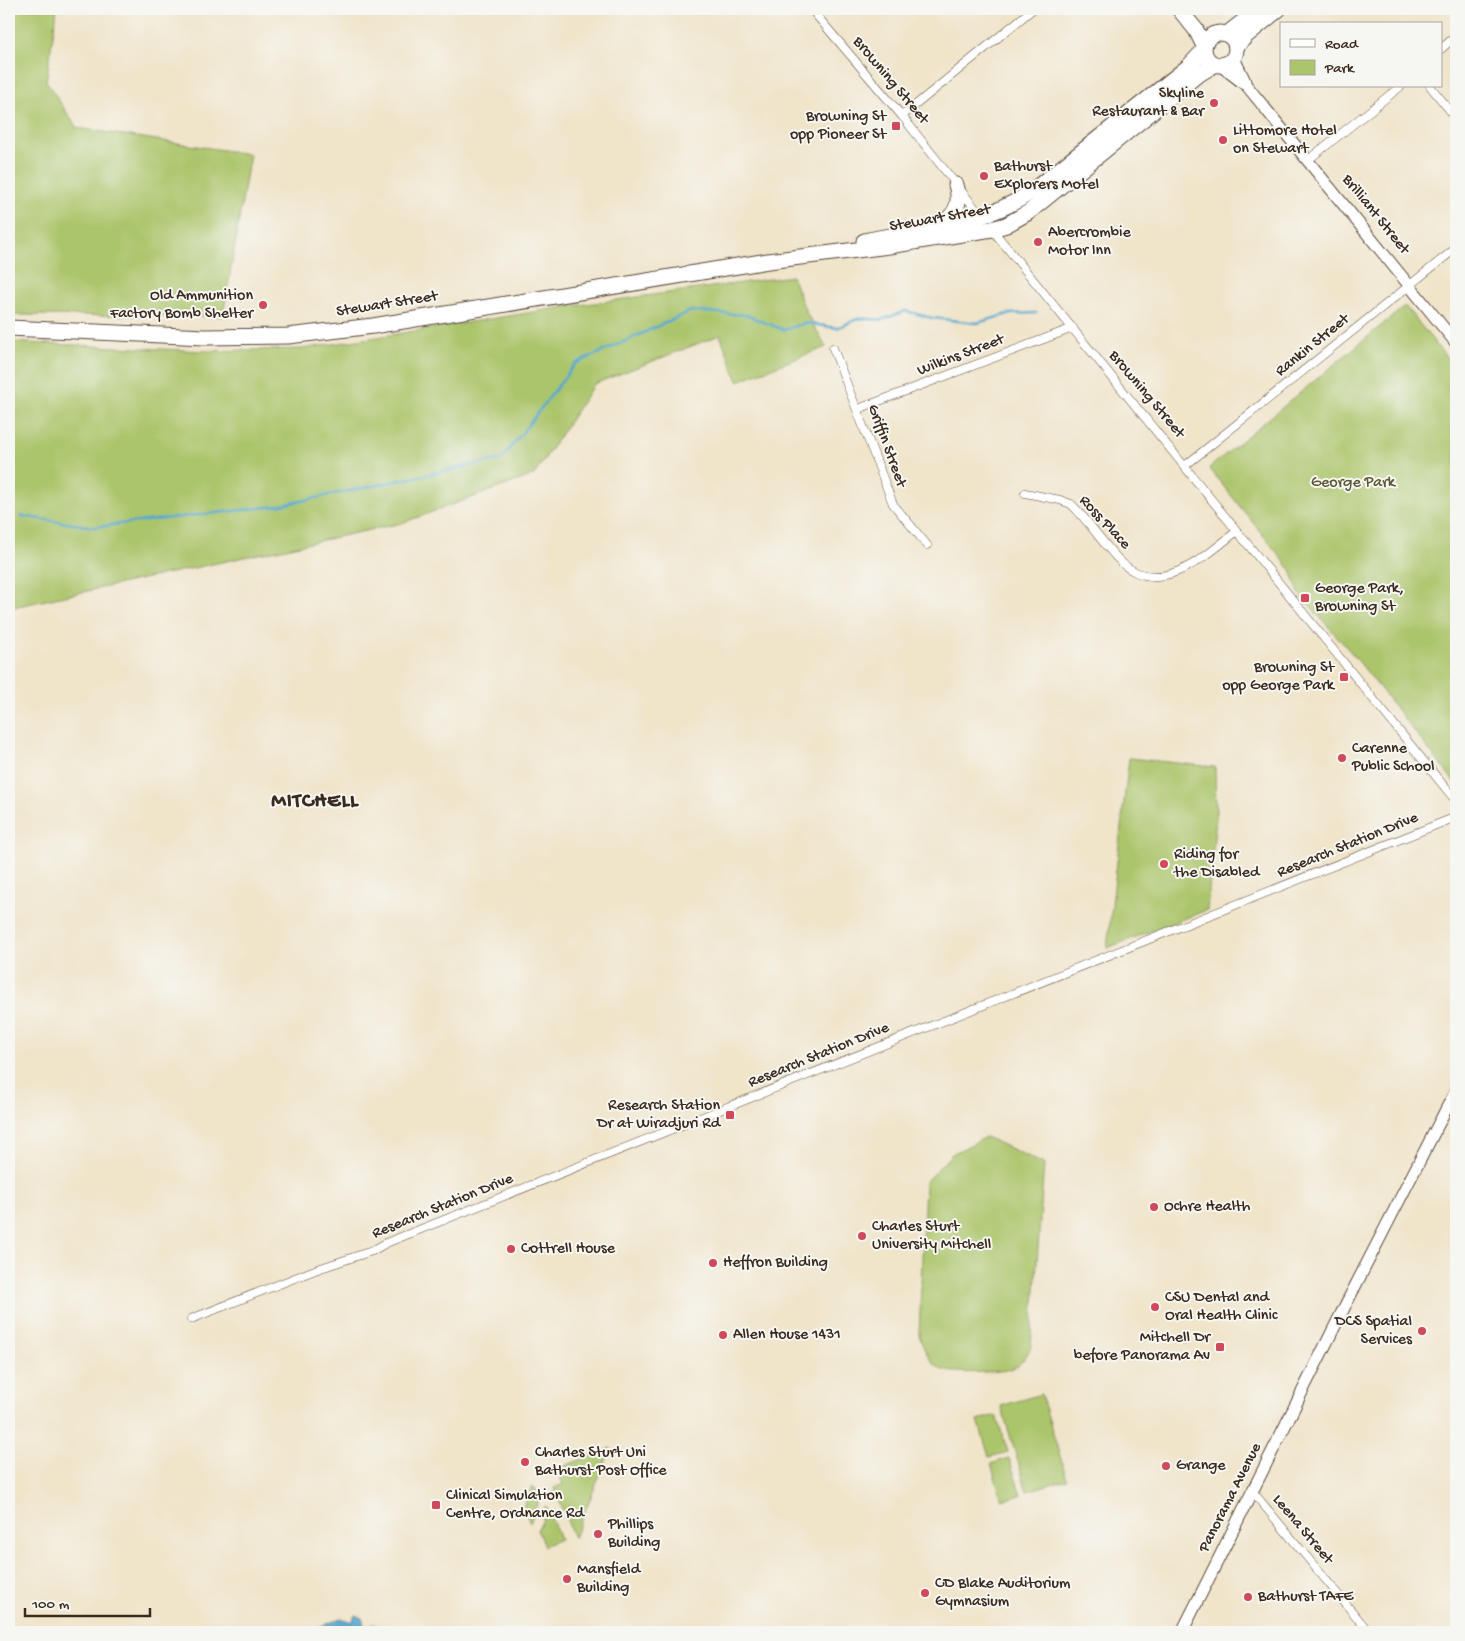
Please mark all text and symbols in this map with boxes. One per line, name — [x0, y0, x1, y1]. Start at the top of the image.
legend — [1280, 22, 1442, 88]
street label: Browning Street — [847, 32, 933, 130]
text: Road — [1325, 36, 1359, 54]
text: Park — [1324, 60, 1355, 78]
place label: Skyline Restaurant & Bar — [1092, 85, 1205, 122]
marker: Skyline Restaurant & Bar — [1208, 97, 1220, 109]
place label: Browning St opp Pioneer St — [790, 108, 887, 145]
marker: Browning St opp Pioneer St — [890, 120, 902, 132]
place label: Littomore Hotel on Stewart — [1233, 122, 1337, 159]
marker: Littomore Hotel on Stewart — [1217, 134, 1229, 146]
place label: Bathurst Explorers Motel — [993, 158, 1099, 195]
marker: Bathurst Explorers Motel — [978, 170, 990, 182]
street label: Brilliant Street — [1336, 170, 1414, 260]
street label: Stewart Street — [888, 201, 993, 237]
place label: Abercrombie Motor Inn — [1048, 224, 1131, 261]
marker: Abercrombie Motor Inn — [1032, 236, 1044, 248]
place label: Old Ammunition Factory Bomb Shelter — [109, 287, 254, 324]
street label: Stewart Street — [335, 287, 440, 322]
marker: Old Ammunition Factory Bomb Shelter — [257, 299, 269, 311]
street label: Rankin Street — [1272, 310, 1355, 382]
street label: Wilkins Street — [915, 330, 1008, 381]
street label: Browning Street — [1103, 346, 1189, 444]
street label: Griffin Street — [862, 402, 910, 491]
park label: George Park — [1311, 474, 1397, 493]
street label: Ross Place — [1074, 492, 1134, 555]
place label: George Park, Browning St — [1314, 580, 1404, 617]
marker: George Park, Browning St — [1299, 592, 1311, 604]
place label: Browning St opp George Park — [1222, 659, 1336, 696]
marker: Browning St opp George Park — [1338, 671, 1350, 683]
place label: Carenne Public School — [1351, 740, 1435, 777]
marker: Carenne Public School — [1336, 752, 1348, 764]
district label: MITCHELL — [271, 790, 359, 815]
street label: Research Station Drive — [1275, 809, 1422, 883]
place label: Riding for the Disabled — [1173, 846, 1261, 883]
marker: Riding for the Disabled — [1158, 858, 1170, 870]
street label: Research Station Drive — [746, 1019, 893, 1093]
place label: Research Station Dr at Wiradjuri Rd — [596, 1097, 722, 1134]
marker: Research Station Dr at Wiradjuri Rd — [724, 1109, 736, 1121]
street label: Research Station Drive — [370, 1170, 517, 1244]
place label: Ochre Health — [1164, 1198, 1251, 1217]
marker: Ochre Health — [1148, 1201, 1160, 1213]
place label: Charles Sturt University Mitchell — [872, 1218, 991, 1255]
marker: Charles Sturt University Mitchell — [856, 1230, 868, 1242]
place label: Cottrell House — [521, 1240, 616, 1259]
marker: Cottrell House — [505, 1243, 517, 1255]
place label: Heffron Building — [723, 1254, 828, 1273]
marker: Heffron Building — [707, 1257, 719, 1269]
place label: CSU Dental and Oral Health Clinic — [1165, 1289, 1278, 1326]
marker: CSU Dental and Oral Health Clinic — [1149, 1301, 1161, 1313]
place label: DCS Spatial Services — [1334, 1313, 1413, 1350]
marker: DCS Spatial Services — [1416, 1325, 1428, 1337]
place label: Allen House 1431 — [733, 1326, 841, 1345]
marker: Allen House 1431 — [717, 1329, 729, 1341]
place label: Mitchell Dr before Panorama Av — [1074, 1329, 1211, 1366]
marker: Mitchell Dr before Panorama Av — [1214, 1341, 1226, 1353]
street label: Panorama Avenue — [1195, 1439, 1267, 1557]
place label: Charles Sturt Uni Bathurst Post Office — [534, 1444, 667, 1481]
marker: Charles Sturt Uni Bathurst Post Office — [519, 1456, 531, 1468]
place label: Grange — [1176, 1457, 1226, 1476]
marker: Grange — [1160, 1460, 1172, 1472]
place label: Clinical Simulation Centre, Ordnance Rd — [446, 1487, 585, 1524]
street label: Leena Street — [1267, 1491, 1338, 1570]
marker: Clinical Simulation Centre, Ordnance Rd — [430, 1499, 442, 1511]
place label: Phillips Building — [607, 1516, 660, 1553]
marker: Phillips Building — [592, 1528, 604, 1540]
place label: Mansfield Building — [576, 1561, 642, 1598]
marker: Mansfield Building — [561, 1573, 573, 1585]
place label: CD Blake Auditorium Gymnasium — [935, 1575, 1071, 1612]
scale bar — [25, 1586, 150, 1618]
marker: CD Blake Auditorium Gymnasium — [919, 1587, 931, 1599]
place label: Bathurst TAFE — [1257, 1588, 1354, 1607]
marker: Bathurst TAFE — [1242, 1591, 1254, 1603]
text: 100 m — [31, 1596, 70, 1614]

